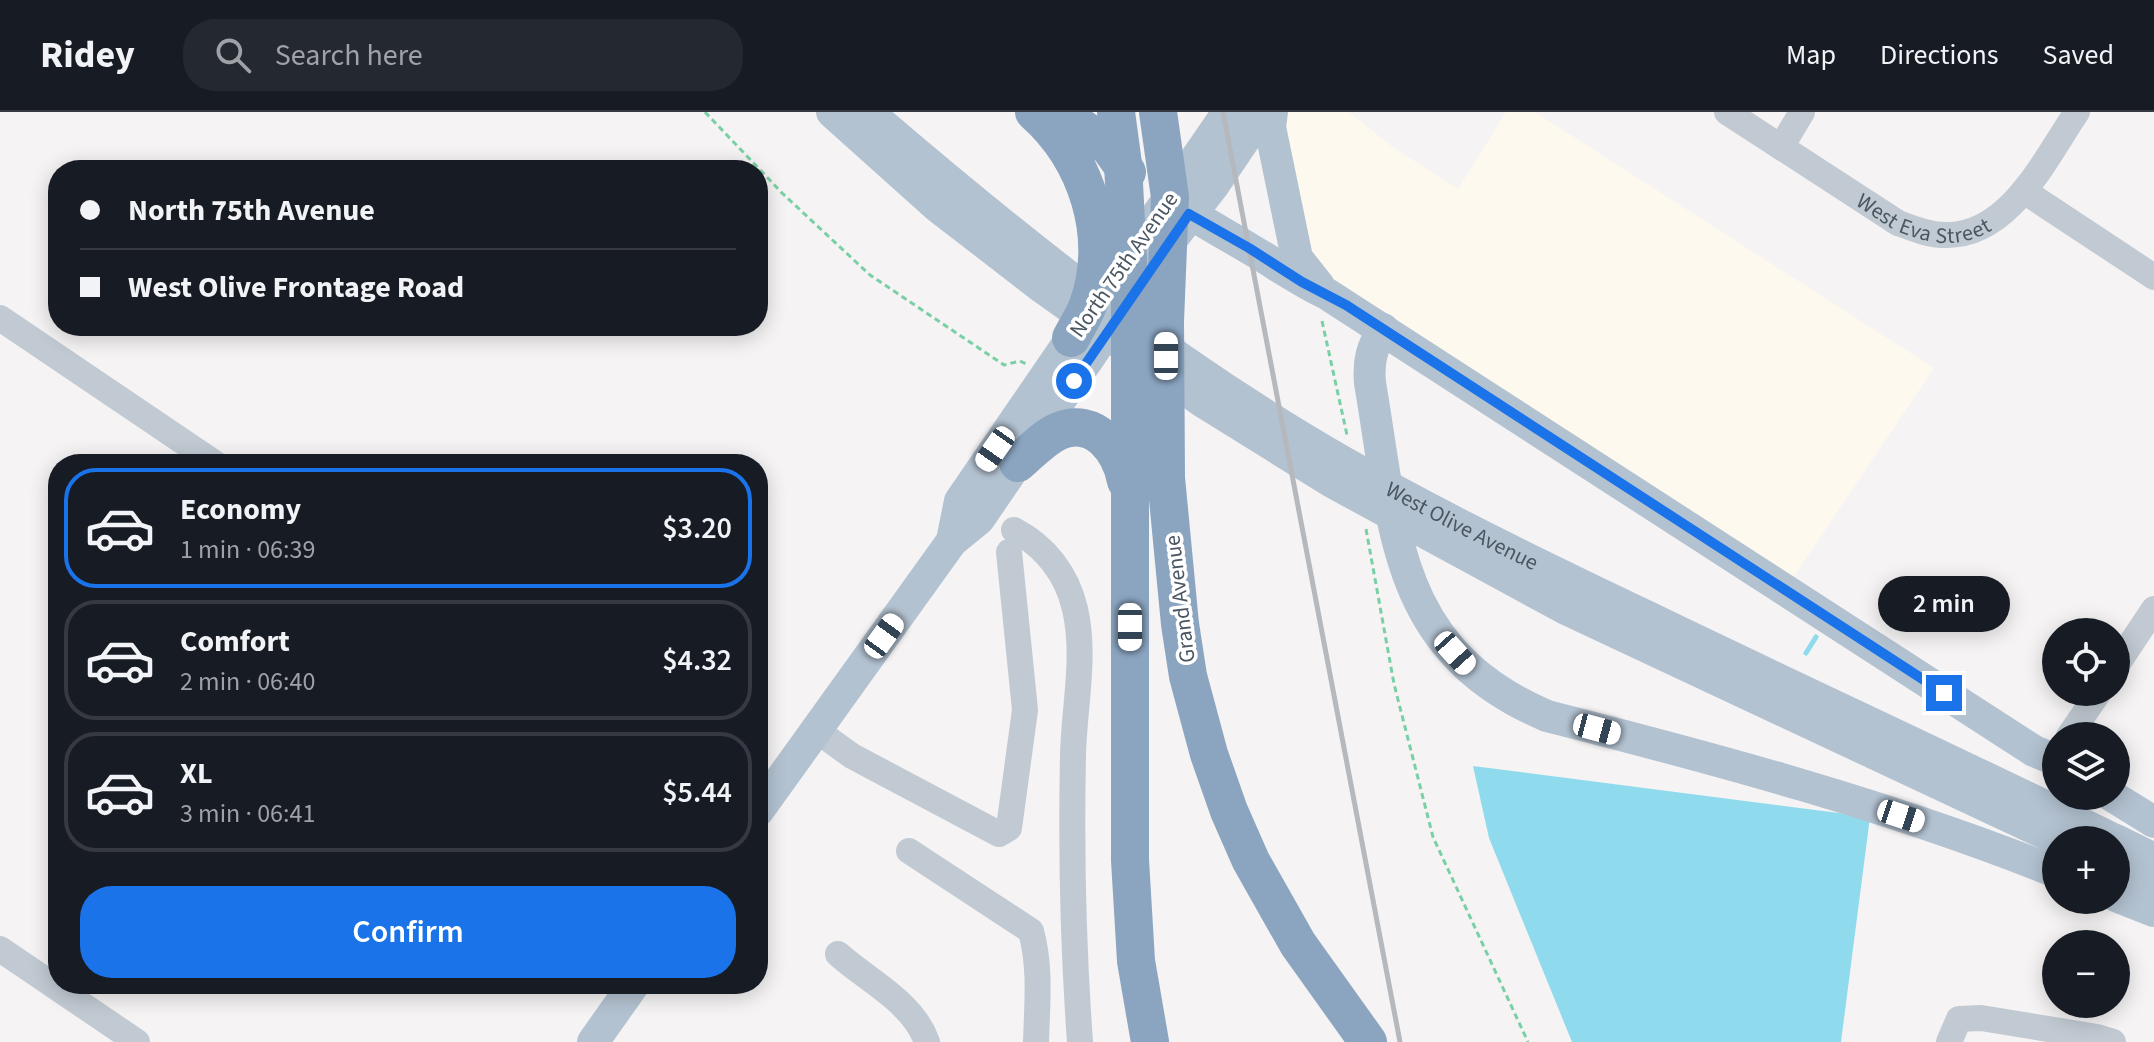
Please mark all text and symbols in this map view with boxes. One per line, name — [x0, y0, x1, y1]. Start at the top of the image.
search box — [183, 19, 743, 91]
text: Ridey — [40, 28, 135, 82]
icon: search — [211, 33, 255, 77]
text: Search here — [275, 34, 423, 77]
text: Map — [1786, 35, 1836, 75]
text: Directions — [1880, 35, 1999, 75]
text: Saved — [2043, 35, 2114, 75]
street label: North 75th Avenue — [1062, 185, 1186, 344]
street label: West Eva Street — [1850, 185, 1997, 252]
text: North 75th Avenue — [128, 189, 375, 232]
text: West Olive Frontage Road — [128, 266, 464, 309]
car — [1154, 332, 1178, 380]
route start — [1056, 363, 1092, 399]
car — [971, 422, 1019, 476]
street label: West Olive Avenue — [1380, 474, 1544, 579]
text: Economy — [180, 488, 301, 531]
icon: car — [84, 492, 156, 564]
text: $3.20 — [662, 507, 732, 550]
text: 1 min · 06:39 — [180, 531, 315, 568]
street label: Grand Avenue — [1156, 533, 1204, 664]
callout: 2 min — [1878, 577, 2010, 633]
text: 2 min — [1913, 585, 1975, 622]
car — [1118, 603, 1142, 651]
car — [860, 610, 908, 662]
map controls — [2042, 618, 2130, 1018]
button: locate — [2042, 618, 2130, 706]
text: Comfort — [180, 620, 290, 663]
icon: car — [84, 624, 156, 696]
car — [1430, 627, 1480, 679]
text: $4.32 — [662, 639, 732, 682]
text: 2 min · 06:40 — [180, 663, 315, 700]
route end — [1926, 675, 1962, 711]
car — [1571, 711, 1623, 747]
button: layers — [2042, 722, 2130, 810]
text: XL — [180, 752, 213, 795]
icon: car — [84, 756, 156, 828]
text: $5.44 — [662, 771, 732, 814]
text: 3 min · 06:41 — [180, 795, 315, 832]
car — [1874, 797, 1928, 835]
button: + — [2042, 826, 2130, 914]
button: Confirm — [80, 886, 736, 978]
button: − — [2042, 930, 2130, 1018]

